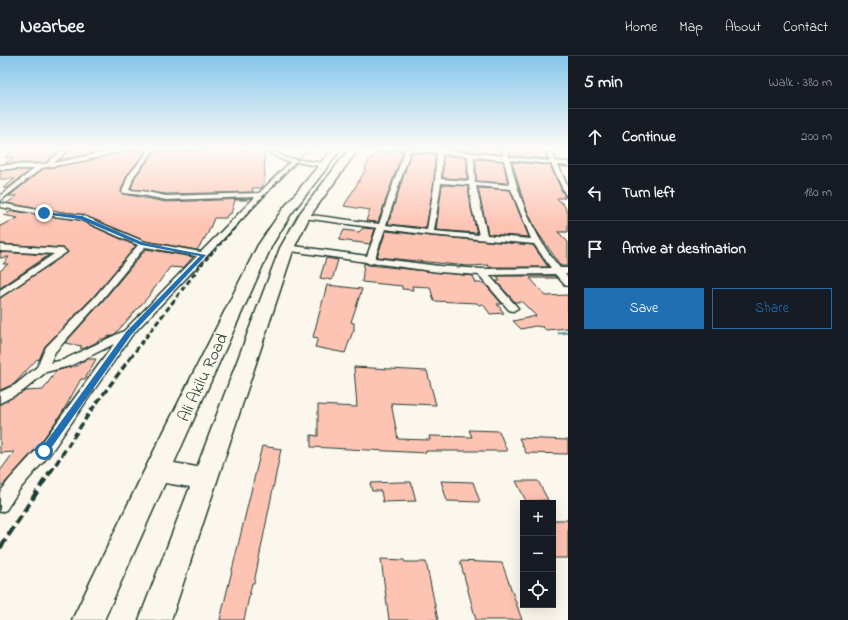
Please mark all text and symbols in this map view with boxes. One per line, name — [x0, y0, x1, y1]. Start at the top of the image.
text: Nearbee — [20, 14, 85, 41]
text: Home — [625, 17, 657, 38]
text: Map — [679, 17, 703, 38]
text: About — [725, 17, 761, 38]
text: Contact — [783, 17, 828, 38]
text: 5 min — [584, 70, 623, 95]
text: Walk · 380 m — [769, 73, 832, 92]
icon: ahead — [584, 126, 606, 148]
text: Continue — [622, 126, 676, 148]
text: 200 m — [801, 127, 832, 146]
icon: left — [584, 182, 606, 204]
text: Turn left — [622, 182, 675, 204]
text: 180 m — [804, 183, 832, 202]
route end — [35, 204, 53, 222]
icon: arrive — [584, 238, 606, 260]
text: Arrive at destination — [622, 238, 746, 260]
button: Save — [584, 288, 704, 329]
button: Share — [712, 288, 832, 329]
street label: Ali Akilu Road — [172, 329, 235, 426]
route start — [35, 442, 53, 460]
map controls — [520, 500, 556, 608]
button: + — [520, 500, 556, 536]
button: − — [520, 536, 556, 572]
button: locate — [520, 572, 556, 608]

